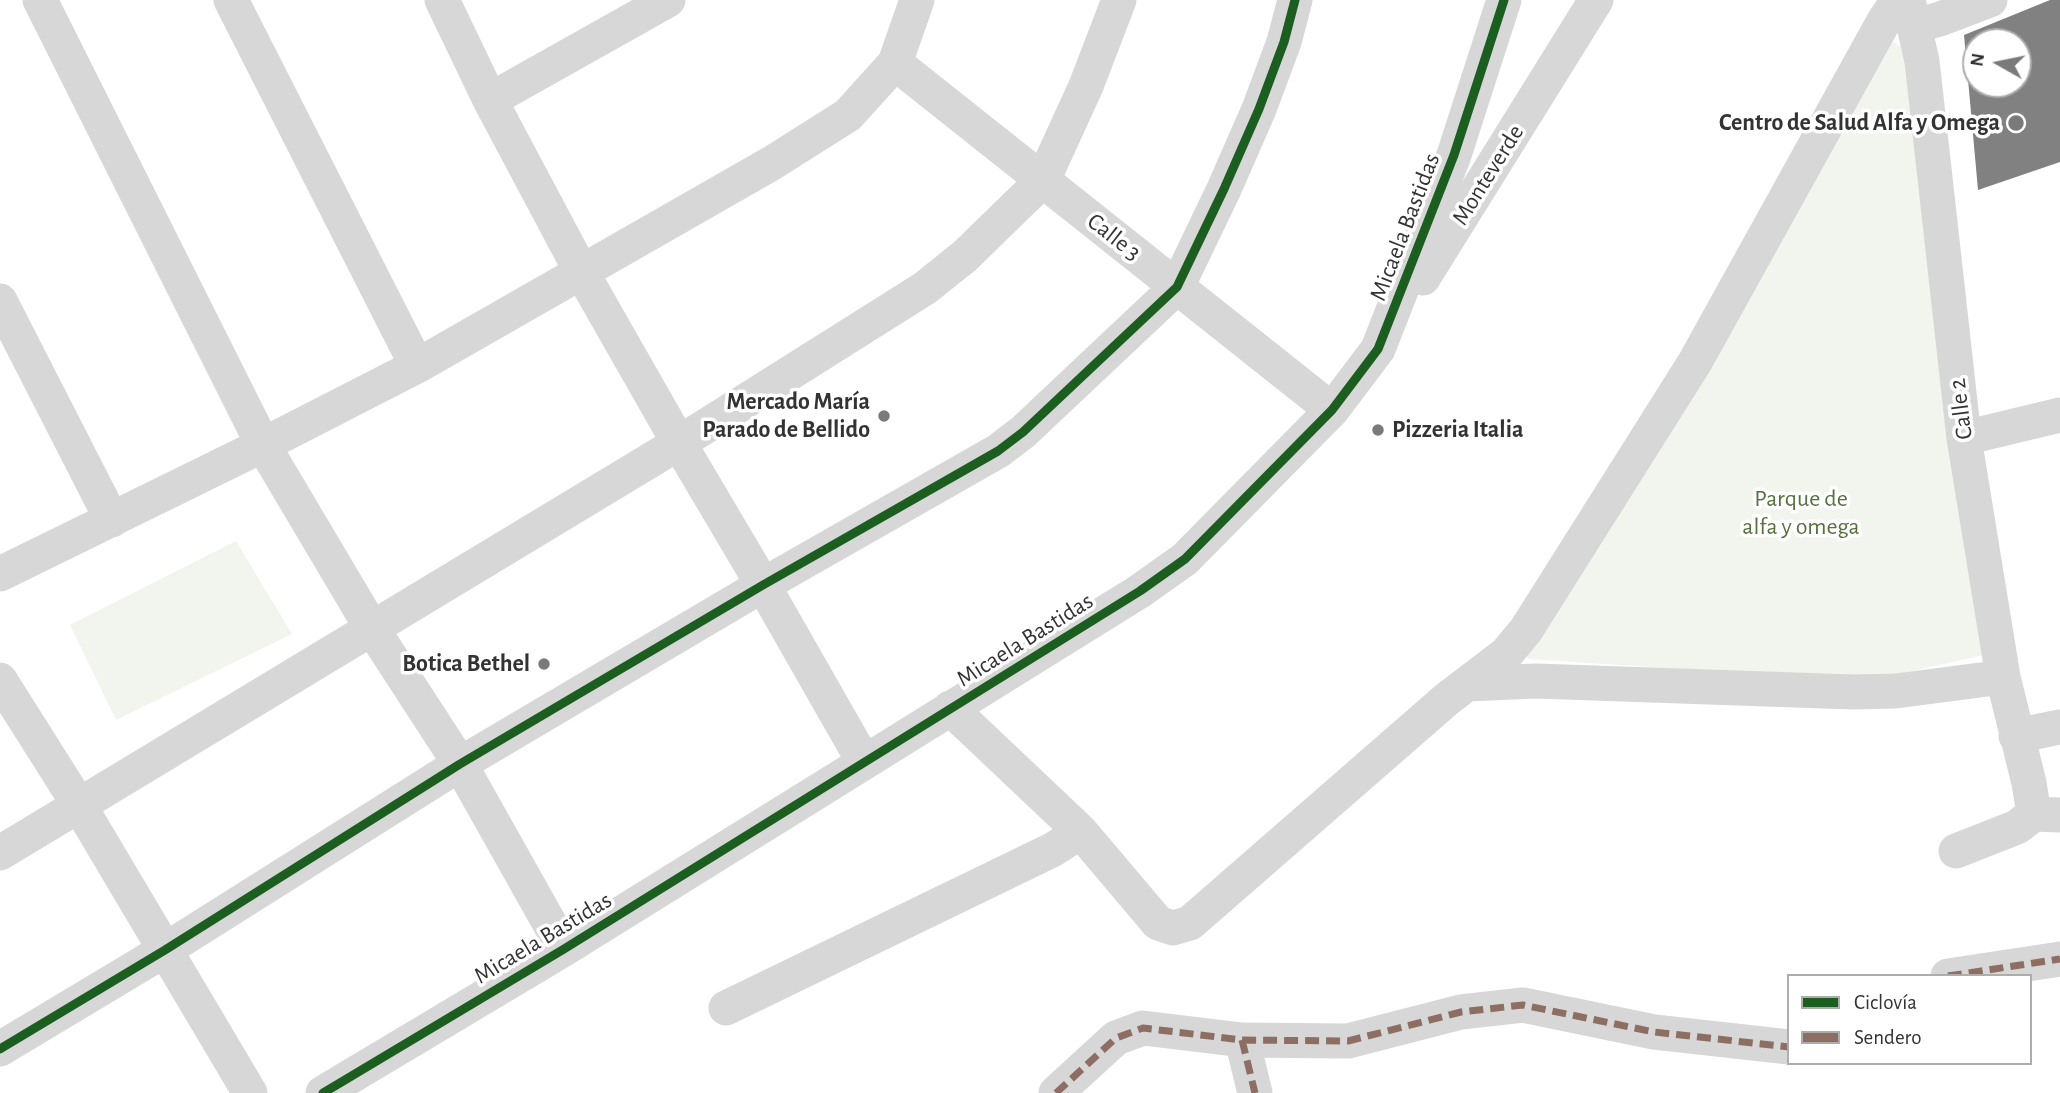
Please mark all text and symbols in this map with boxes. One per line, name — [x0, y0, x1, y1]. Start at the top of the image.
north arrow — [1962, 28, 2032, 98]
text: N — [1967, 52, 1988, 68]
place label: Centro de Salud Alfa y Omega — [1719, 109, 2000, 137]
marker: Centro de Salud Alfa y Omega — [2006, 113, 2026, 133]
street label: Monteverde — [1446, 120, 1530, 230]
street label: Micaela Bastidas — [1364, 149, 1446, 305]
street label: Calle 3 — [1081, 207, 1147, 267]
street label: Calle 2 — [1943, 377, 1979, 441]
place label: Mercado María Parado de Bellido — [702, 388, 870, 444]
marker: Mercado María Parado de Bellido — [876, 408, 892, 424]
place label: Pizzeria Italia — [1392, 416, 1523, 444]
marker: Pizzeria Italia — [1370, 422, 1386, 438]
park label: Parque de alfa y omega — [1742, 485, 1860, 541]
street label: Micaela Bastidas — [951, 587, 1099, 693]
place label: Botica Bethel — [402, 650, 530, 678]
marker: Botica Bethel — [536, 656, 552, 672]
street label: Micaela Bastidas — [469, 886, 617, 990]
legend — [1787, 974, 2032, 1065]
text: Ciclovía — [1854, 992, 1917, 1013]
text: Sendero — [1854, 1027, 1922, 1048]

